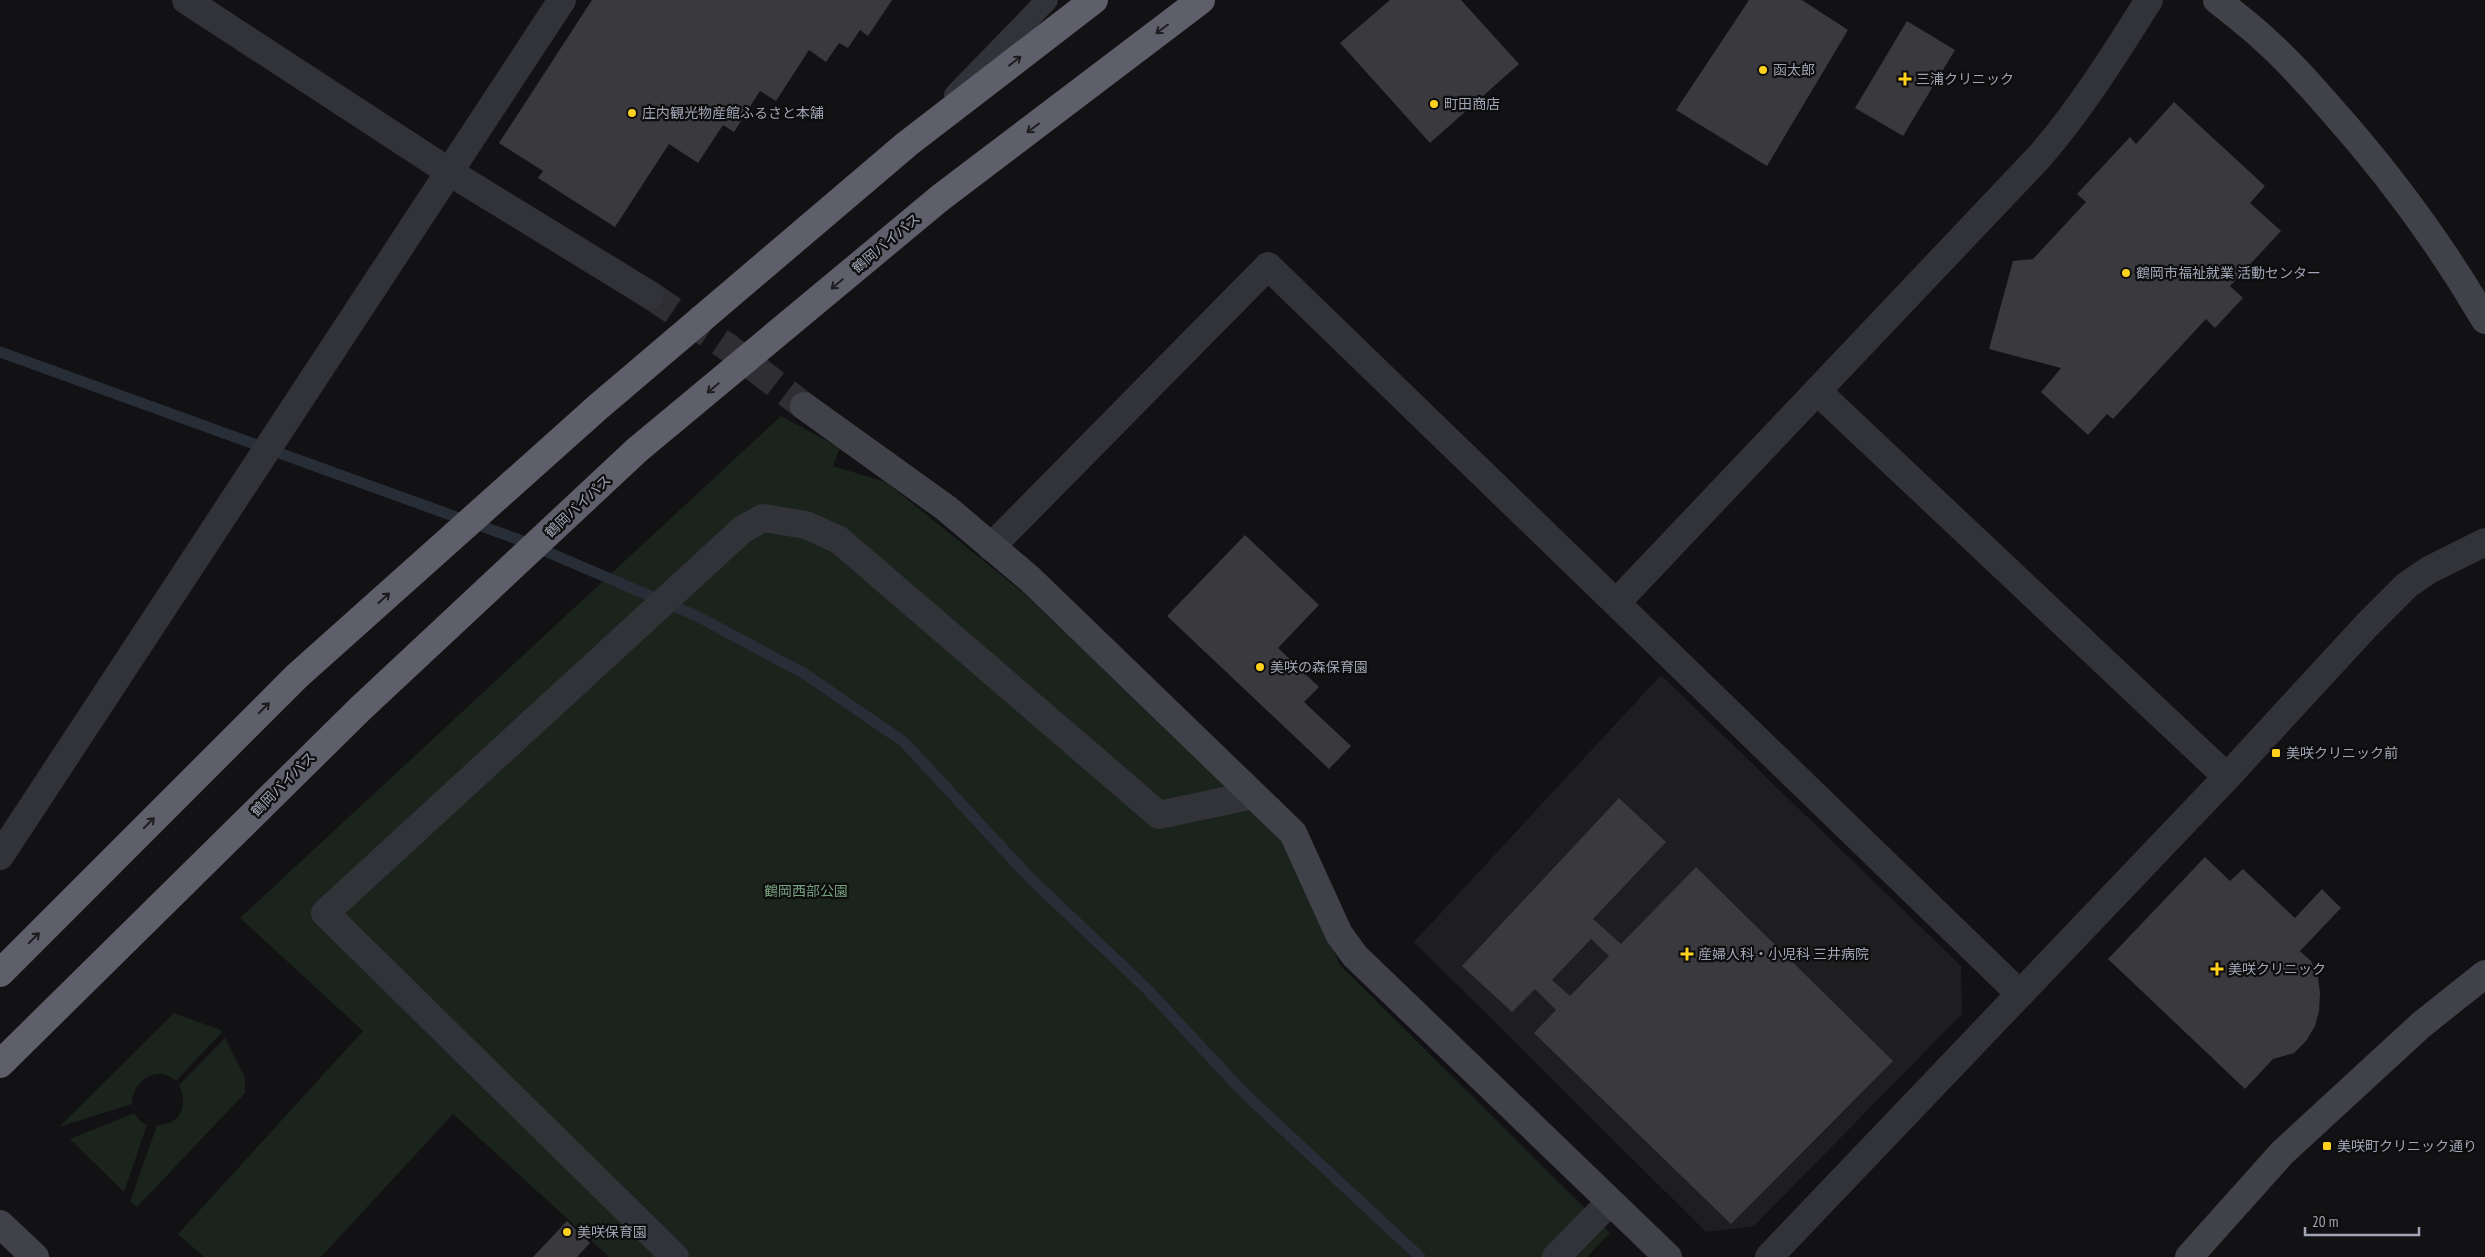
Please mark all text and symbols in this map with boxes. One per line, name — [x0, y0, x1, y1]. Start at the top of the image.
one-way arrow — [1156, 24, 1169, 35]
one-way arrow — [1008, 56, 1022, 66]
place label: 函太郎 — [1773, 61, 1815, 79]
marker: 函太郎 — [1757, 64, 1769, 76]
place label: 三浦クリニック — [1916, 70, 2014, 88]
marker: 三浦クリニック — [1898, 72, 1912, 86]
place label: 町田商店 — [1444, 95, 1500, 113]
marker: 町田商店 — [1428, 98, 1440, 110]
place label: 庄内観光物産館ふるさと本舗 — [642, 104, 824, 122]
marker: 庄内観光物産館ふるさと本舗 — [626, 107, 638, 119]
one-way arrow — [1027, 122, 1040, 133]
street label: 鶴岡バイパス — [848, 209, 924, 277]
place label: 鶴岡市福祉就業 活動センター — [2136, 264, 2321, 282]
marker: 鶴岡市福祉就業 活動センター — [2120, 267, 2132, 279]
one-way arrow — [831, 278, 844, 289]
one-way arrow — [706, 382, 719, 393]
street label: 鶴岡バイパス — [541, 471, 615, 541]
one-way arrow — [377, 592, 390, 604]
place label: 美咲の森保育園 — [1270, 658, 1368, 676]
marker: 美咲の森保育園 — [1254, 661, 1266, 673]
one-way arrow — [258, 703, 270, 715]
place label: 美咲クリニック前 — [2286, 744, 2398, 762]
marker: 美咲クリニック前 — [2270, 747, 2282, 759]
street label: 鶴岡バイパス — [247, 748, 319, 820]
one-way arrow — [143, 817, 156, 829]
park label: 鶴岡西部公園 — [764, 882, 848, 900]
one-way arrow — [28, 932, 41, 944]
place label: 産婦人科・小児科 三井病院 — [1698, 945, 1869, 963]
marker: 産婦人科・小児科 三井病院 — [1680, 947, 1694, 961]
place label: 美咲クリニック — [2228, 960, 2326, 978]
marker: 美咲クリニック — [2210, 962, 2224, 976]
place label: 美咲町クリニック通り — [2337, 1137, 2477, 1155]
marker: 美咲町クリニック通り — [2321, 1140, 2333, 1152]
scale bar — [2305, 1204, 2419, 1236]
text: 20 m — [2312, 1212, 2338, 1231]
place label: 美咲保育園 — [577, 1223, 647, 1241]
marker: 美咲保育園 — [561, 1226, 573, 1238]

